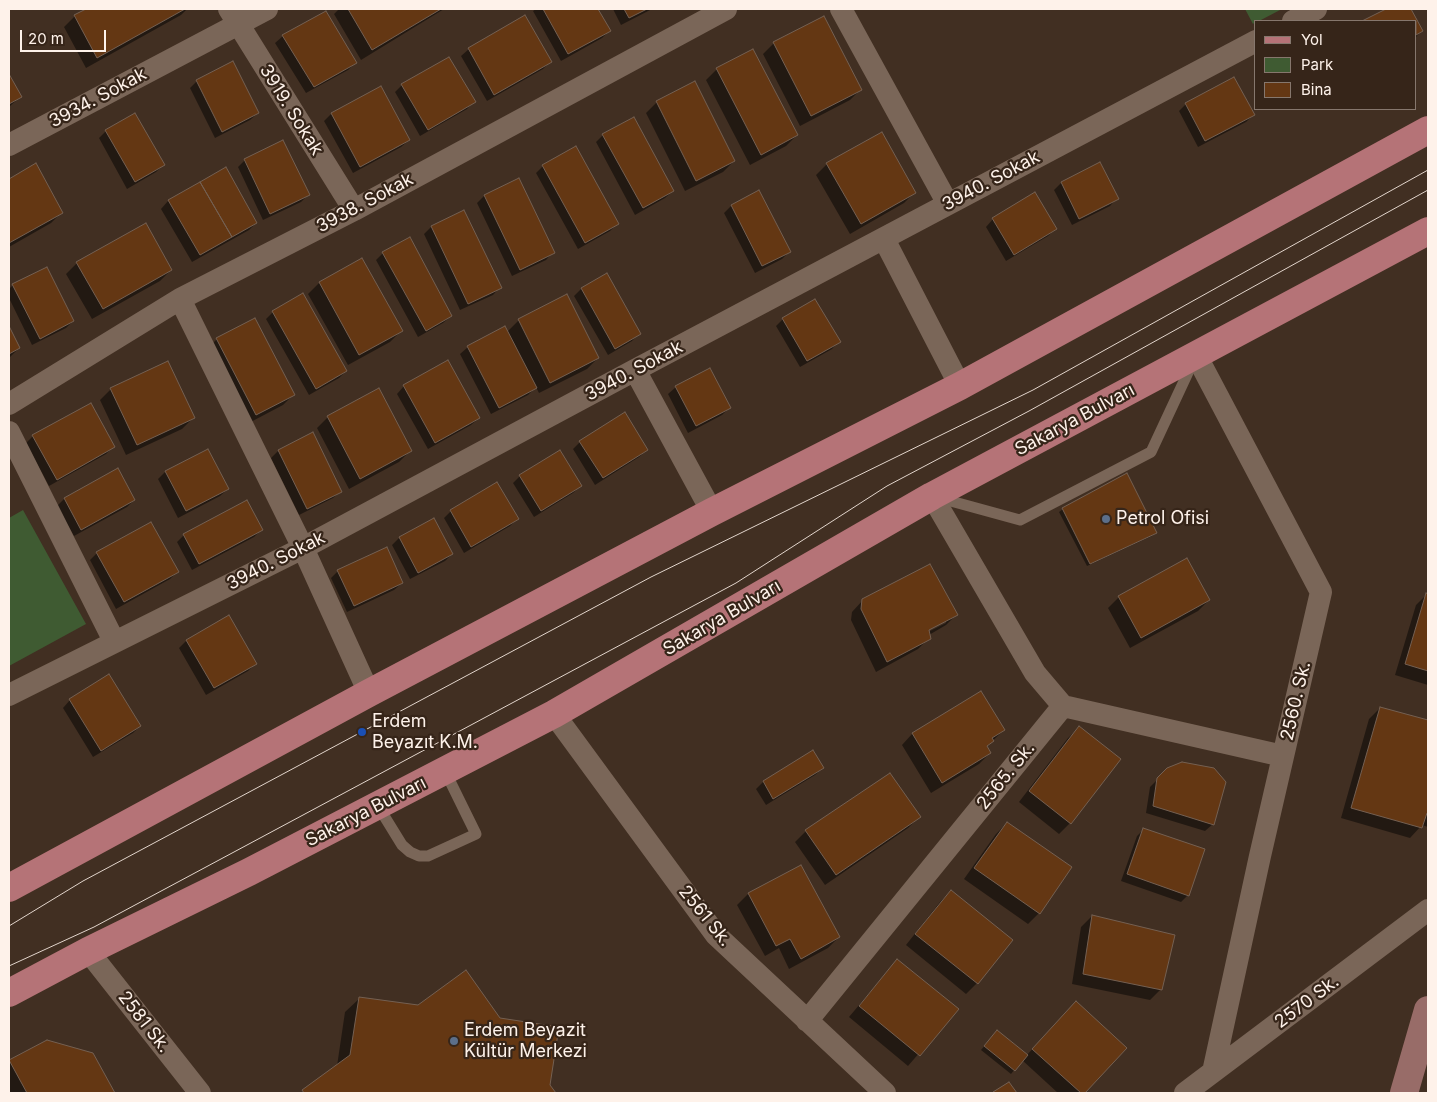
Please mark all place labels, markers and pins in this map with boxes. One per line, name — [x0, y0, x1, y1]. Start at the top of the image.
place label: Petrol Ofisi — [1116, 508, 1209, 530]
marker: Petrol Ofisi — [1100, 513, 1112, 525]
place label: Erdem Beyazıt K.M. — [372, 711, 478, 754]
marker: Erdem Beyazıt K.M. — [356, 726, 368, 738]
place label: Erdem Beyazit Kültür Merkezi — [464, 1020, 587, 1062]
marker: Erdem Beyazit Kültür Merkezi — [448, 1035, 460, 1047]

